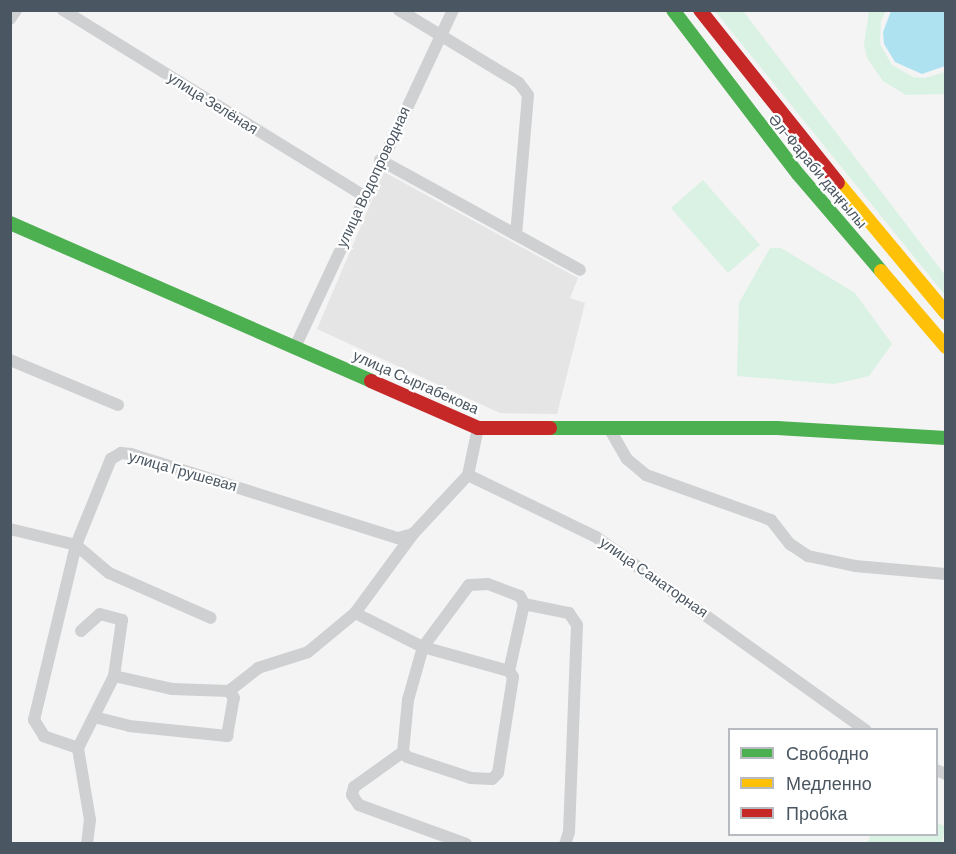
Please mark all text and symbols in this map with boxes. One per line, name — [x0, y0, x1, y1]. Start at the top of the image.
street label: улица Зелёная — [165, 68, 261, 138]
street label: улица Водопроводная — [332, 104, 414, 250]
street label: Әл-Фараби даңғылы — [765, 110, 871, 232]
street label: улица Сыргабекова — [350, 346, 482, 418]
street label: улица Грушевая — [127, 447, 239, 495]
street label: улица Санаторная — [596, 533, 712, 621]
legend — [728, 728, 938, 836]
text: Свободно — [786, 742, 869, 764]
text: Медленно — [786, 772, 872, 794]
text: Пробка — [786, 802, 848, 824]

